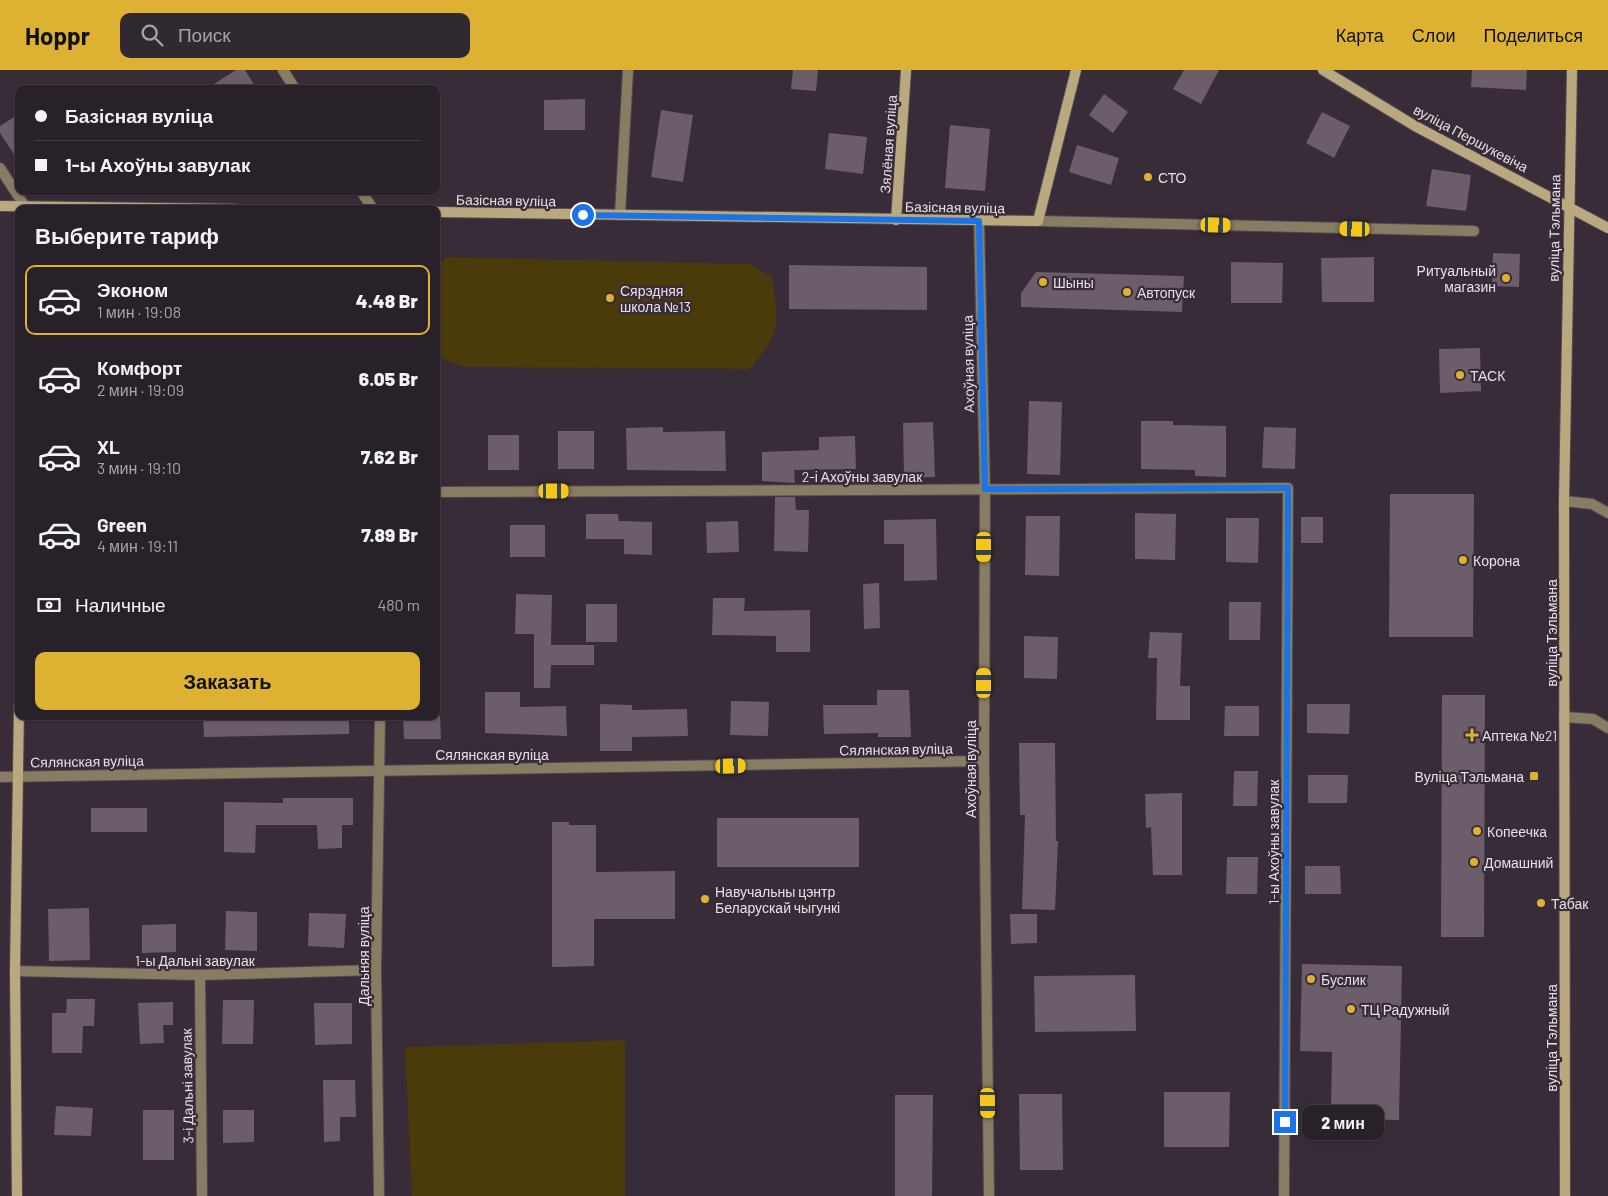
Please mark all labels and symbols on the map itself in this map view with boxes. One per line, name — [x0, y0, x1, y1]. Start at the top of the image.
street label: Зялёная вуліца — [876, 94, 900, 194]
street label: вуліца Першукевіча — [1411, 101, 1531, 175]
place label: СТО — [1158, 169, 1187, 186]
marker: СТО — [1142, 171, 1154, 183]
street label: вуліца Тэльмана — [1545, 174, 1563, 282]
street label: Базісная вуліца — [456, 191, 556, 209]
street label: Базісная вуліца — [905, 198, 1005, 216]
route start — [572, 204, 594, 226]
car — [1200, 217, 1231, 233]
car — [1339, 221, 1370, 237]
place label: Ритуальный магазин — [1417, 262, 1496, 295]
marker: Ритуальный магазин — [1500, 272, 1512, 284]
place label: Шыны — [1053, 274, 1094, 291]
marker: Шыны — [1037, 276, 1049, 288]
place label: Сярэдняя школа №13 — [620, 282, 691, 315]
place label: Автопуск — [1137, 284, 1196, 301]
marker: Автопуск — [1121, 286, 1133, 298]
marker: Сярэдняя школа №13 — [604, 292, 616, 304]
street label: Ахоўная вуліца — [959, 315, 977, 413]
place label: ТАСК — [1470, 367, 1506, 384]
marker: ТАСК — [1454, 369, 1466, 381]
street label: 2-і Ахоўны завулак — [802, 468, 923, 485]
car — [539, 484, 569, 499]
car — [976, 532, 991, 562]
place label: Корона — [1473, 552, 1520, 569]
marker: Корона — [1457, 554, 1469, 566]
street label: вуліца Тэльмана — [1543, 579, 1560, 687]
car — [976, 668, 991, 698]
street label: Ахоўная вуліца — [962, 720, 979, 818]
place label: Аптека №21 — [1482, 727, 1557, 744]
marker: Аптека №21 — [1466, 729, 1478, 741]
street label: Сялянская вуліца — [839, 740, 953, 758]
street label: Сялянская вуліца — [435, 746, 549, 763]
street label: Сялянская вуліца — [30, 752, 144, 770]
car — [715, 758, 746, 774]
place label: Вуліца Тэльмана — [1414, 768, 1524, 785]
marker: Вуліца Тэльмана — [1528, 770, 1540, 782]
street label: 1-ы Ахоўны завулак — [1265, 779, 1282, 904]
place label: Копеечка — [1487, 823, 1547, 840]
marker: Копеечка — [1471, 825, 1483, 837]
place label: Домашний — [1484, 854, 1553, 871]
marker: Домашний — [1468, 856, 1480, 868]
place label: Навучальны цэнтр Беларускай чыгункі — [715, 883, 840, 916]
marker: Навучальны цэнтр Беларускай чыгункі — [699, 893, 711, 905]
place label: Табак — [1551, 895, 1589, 912]
marker: Табак — [1535, 897, 1547, 909]
street label: Дальняя вуліца — [355, 906, 372, 1006]
street label: 1-ы Дальні завулак — [135, 952, 256, 969]
place label: Буслик — [1321, 971, 1367, 988]
marker: Буслик — [1305, 973, 1317, 985]
street label: вуліца Тэльмана — [1543, 984, 1560, 1092]
place label: ТЦ Радужный — [1361, 1001, 1450, 1018]
marker: ТЦ Радужный — [1345, 1003, 1357, 1015]
street label: 3-і Дальні завулак — [177, 1027, 197, 1144]
car — [980, 1088, 995, 1118]
callout: 2 мин — [1302, 1104, 1385, 1140]
route end — [1274, 1111, 1296, 1133]

